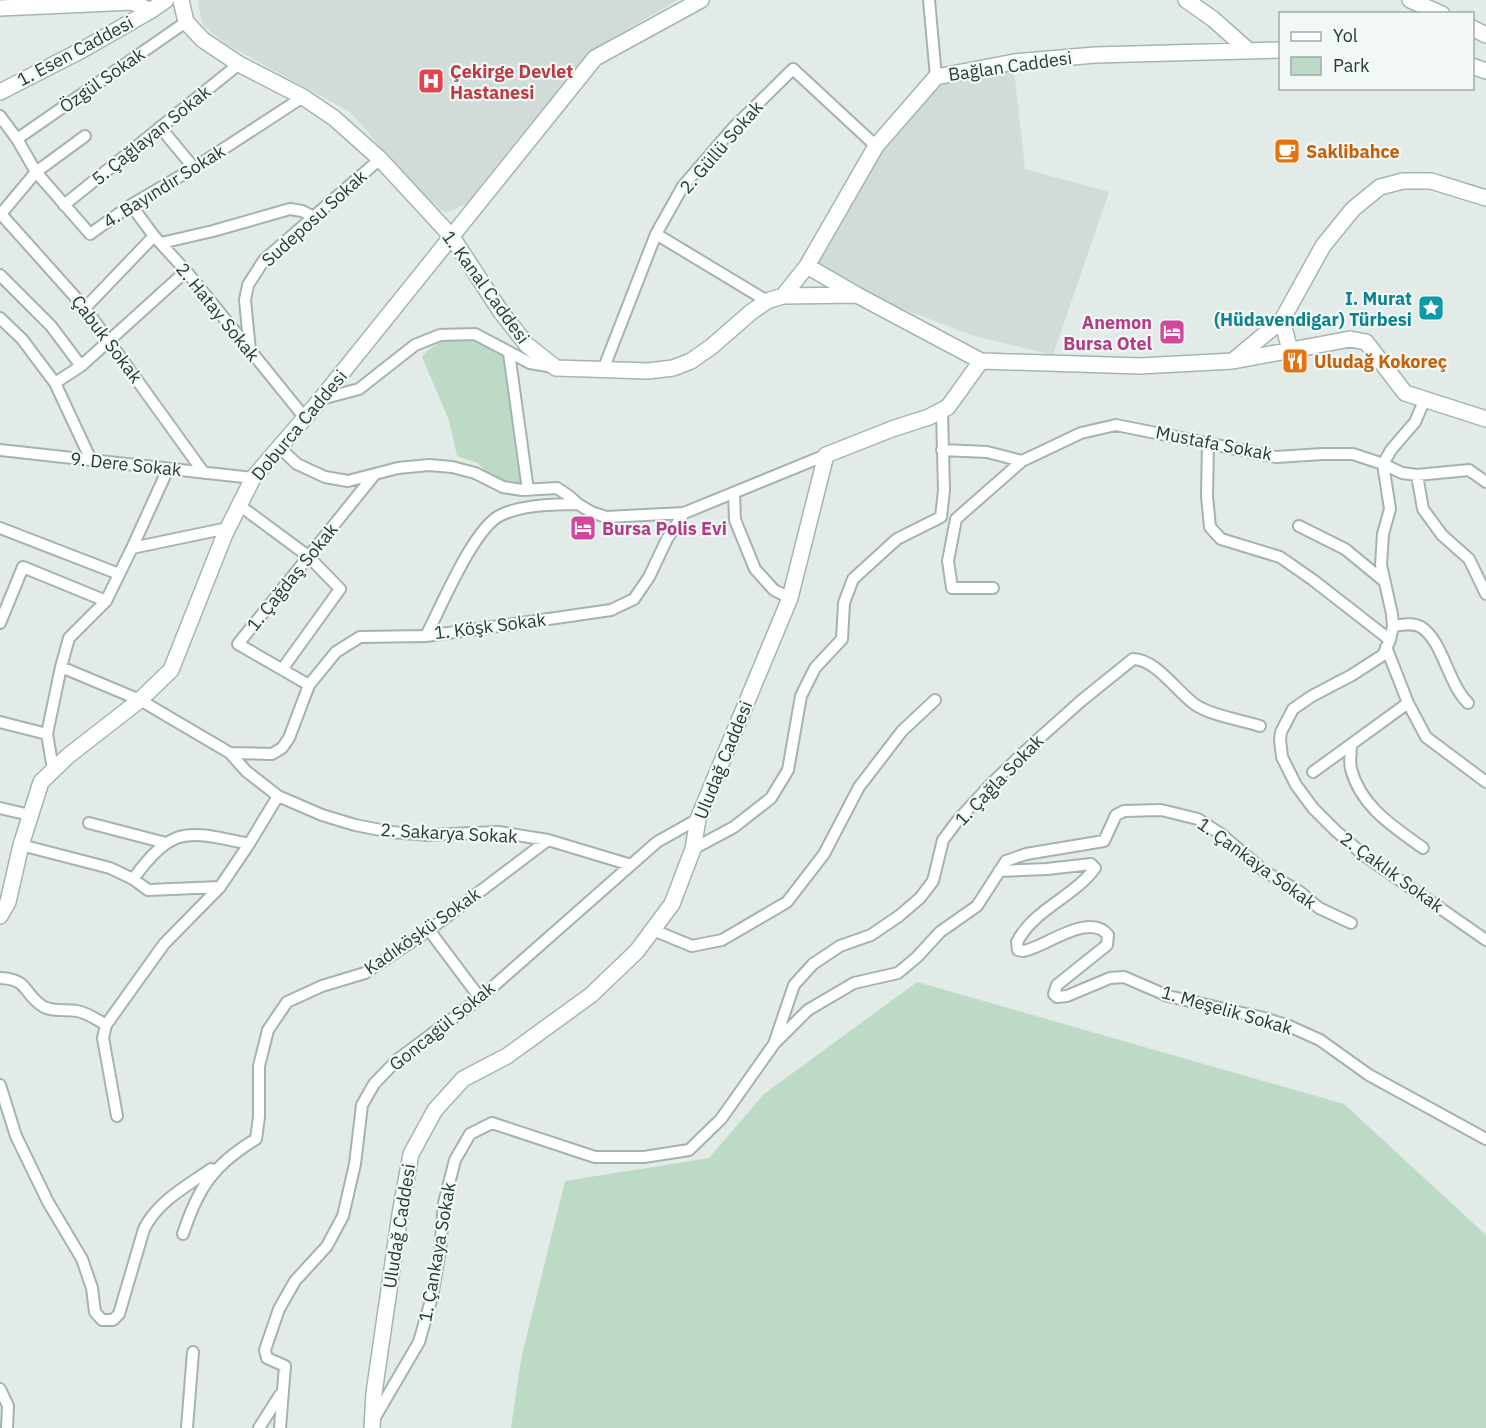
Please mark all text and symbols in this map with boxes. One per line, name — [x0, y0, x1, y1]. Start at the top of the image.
street label: 1. Esen Caddesi — [13, 11, 137, 91]
legend — [1279, 12, 1474, 90]
text: Yol — [1333, 24, 1358, 47]
street label: Özgül Sokak — [55, 42, 150, 118]
street label: Bağlan Caddesi — [947, 46, 1073, 86]
text: Park — [1333, 54, 1370, 77]
place label: Çekirge Devlet Hastanesi — [450, 60, 573, 104]
hospital icon: Çekirge Devlet Hastanesi — [416, 66, 446, 96]
street label: 5. Çağlayan Sokak — [87, 80, 216, 190]
street label: 2. Güllü Sokak — [674, 95, 768, 198]
cafe icon: Saklibahce — [1272, 136, 1302, 166]
street label: 4. Bayındır Sokak — [99, 139, 230, 233]
place label: Saklibahce — [1306, 140, 1400, 163]
street label: Sudeposu Sokak — [257, 164, 372, 271]
street label: 1. Kanal Caddesi — [437, 226, 535, 348]
street label: 2. Hatay Sokak — [171, 258, 265, 366]
place label: I. Murat (Hüdavendigar) Türbesi — [1214, 287, 1412, 331]
street label: Çabuk Sokak — [66, 290, 148, 388]
place icon: I. Murat (Hüdavendigar) Türbesi — [1416, 293, 1446, 323]
place label: Anemon Bursa Otel — [1063, 311, 1153, 355]
hotel icon: Anemon Bursa Otel — [1157, 317, 1187, 347]
restaurant icon: Uludağ Kokoreç — [1280, 346, 1310, 376]
place label: Uludağ Kokoreç — [1314, 350, 1447, 373]
street label: Doburca Caddesi — [246, 365, 352, 485]
street label: Mustafa Sokak — [1154, 420, 1275, 466]
street label: 9. Dere Sokak — [69, 447, 183, 481]
hotel icon: Bursa Polis Evi — [568, 513, 598, 543]
place label: Bursa Polis Evi — [602, 517, 727, 540]
street label: 1. Çağdaş Sokak — [241, 518, 343, 636]
street label: 1. Köşk Sokak — [433, 608, 548, 644]
street label: Uludağ Caddesi — [689, 697, 757, 823]
street label: 1. Çağla Sokak — [950, 729, 1049, 830]
street label: 1. Çankaya Sokak — [1193, 812, 1321, 914]
street label: 2. Sakarya Sokak — [380, 818, 519, 848]
street label: 2. Çaklık Sokak — [1336, 827, 1449, 918]
street label: Kadıköşkü Sokak — [359, 882, 485, 980]
street label: Goncagül Sokak — [385, 976, 500, 1076]
street label: 1. Meşelik Sokak — [1159, 980, 1296, 1040]
street label: Uludağ Caddesi — [378, 1162, 420, 1290]
street label: 1. Çankaya Sokak — [413, 1180, 461, 1324]

